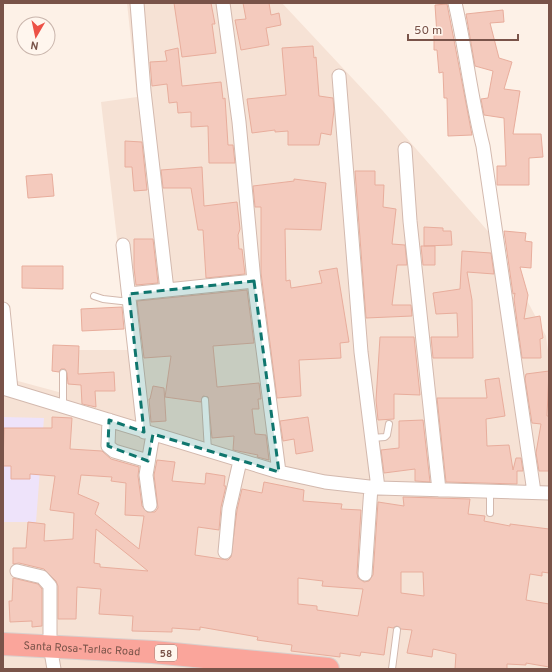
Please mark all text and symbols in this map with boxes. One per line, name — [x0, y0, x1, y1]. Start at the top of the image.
north arrow — [16, 16, 56, 56]
scale bar — [408, 16, 518, 42]
text: 50 m — [414, 23, 442, 39]
text: N — [30, 37, 40, 52]
street label: Santa Rosa-Tarlac Road — [23, 639, 141, 659]
road number: 58 — [155, 645, 177, 661]

